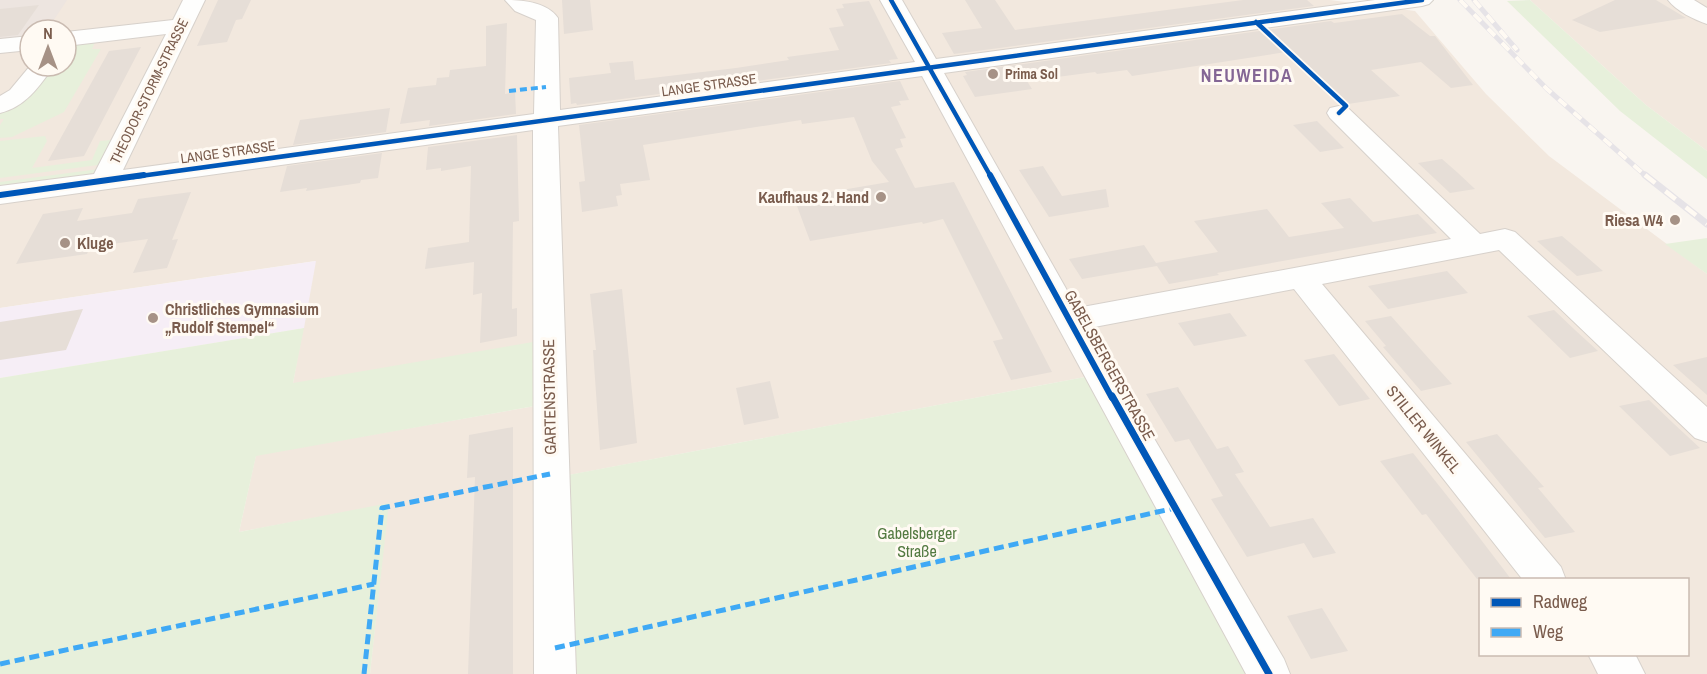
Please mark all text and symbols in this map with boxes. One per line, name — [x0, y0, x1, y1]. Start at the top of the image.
street label: THEODOR-STORM-STRASSE — [106, 15, 192, 167]
north arrow — [18, 18, 78, 78]
text: N — [43, 22, 53, 44]
district label: NEUWEIDA — [1201, 63, 1293, 88]
place label: Prima Sol — [1005, 65, 1058, 83]
marker: Prima Sol — [986, 67, 1000, 81]
street label: LANGE STRASSE — [660, 69, 758, 101]
street label: LANGE STRASSE — [179, 136, 277, 168]
place label: Kaufhaus 2. Hand — [758, 186, 869, 208]
marker: Kaufhaus 2. Hand — [874, 190, 888, 204]
place label: Riesa W4 — [1605, 209, 1664, 231]
marker: Riesa W4 — [1668, 213, 1682, 227]
place label: Kluge — [77, 232, 113, 254]
marker: Kluge — [58, 236, 72, 250]
street label: GABELSBERGERSTRASSE — [1059, 286, 1161, 444]
place label: Christliches Gymnasium „Rudolf Stempel“ — [165, 298, 319, 338]
marker: Christliches Gymnasium „Rudolf Stempel“ — [146, 311, 160, 325]
street label: GARTENSTRASSE — [537, 339, 561, 455]
street label: STILLER WINKEL — [1382, 380, 1467, 478]
park label: Gabelsberger Straße — [877, 522, 957, 562]
legend — [1479, 578, 1689, 656]
text: Radweg — [1533, 589, 1588, 614]
text: Weg — [1533, 619, 1564, 644]

